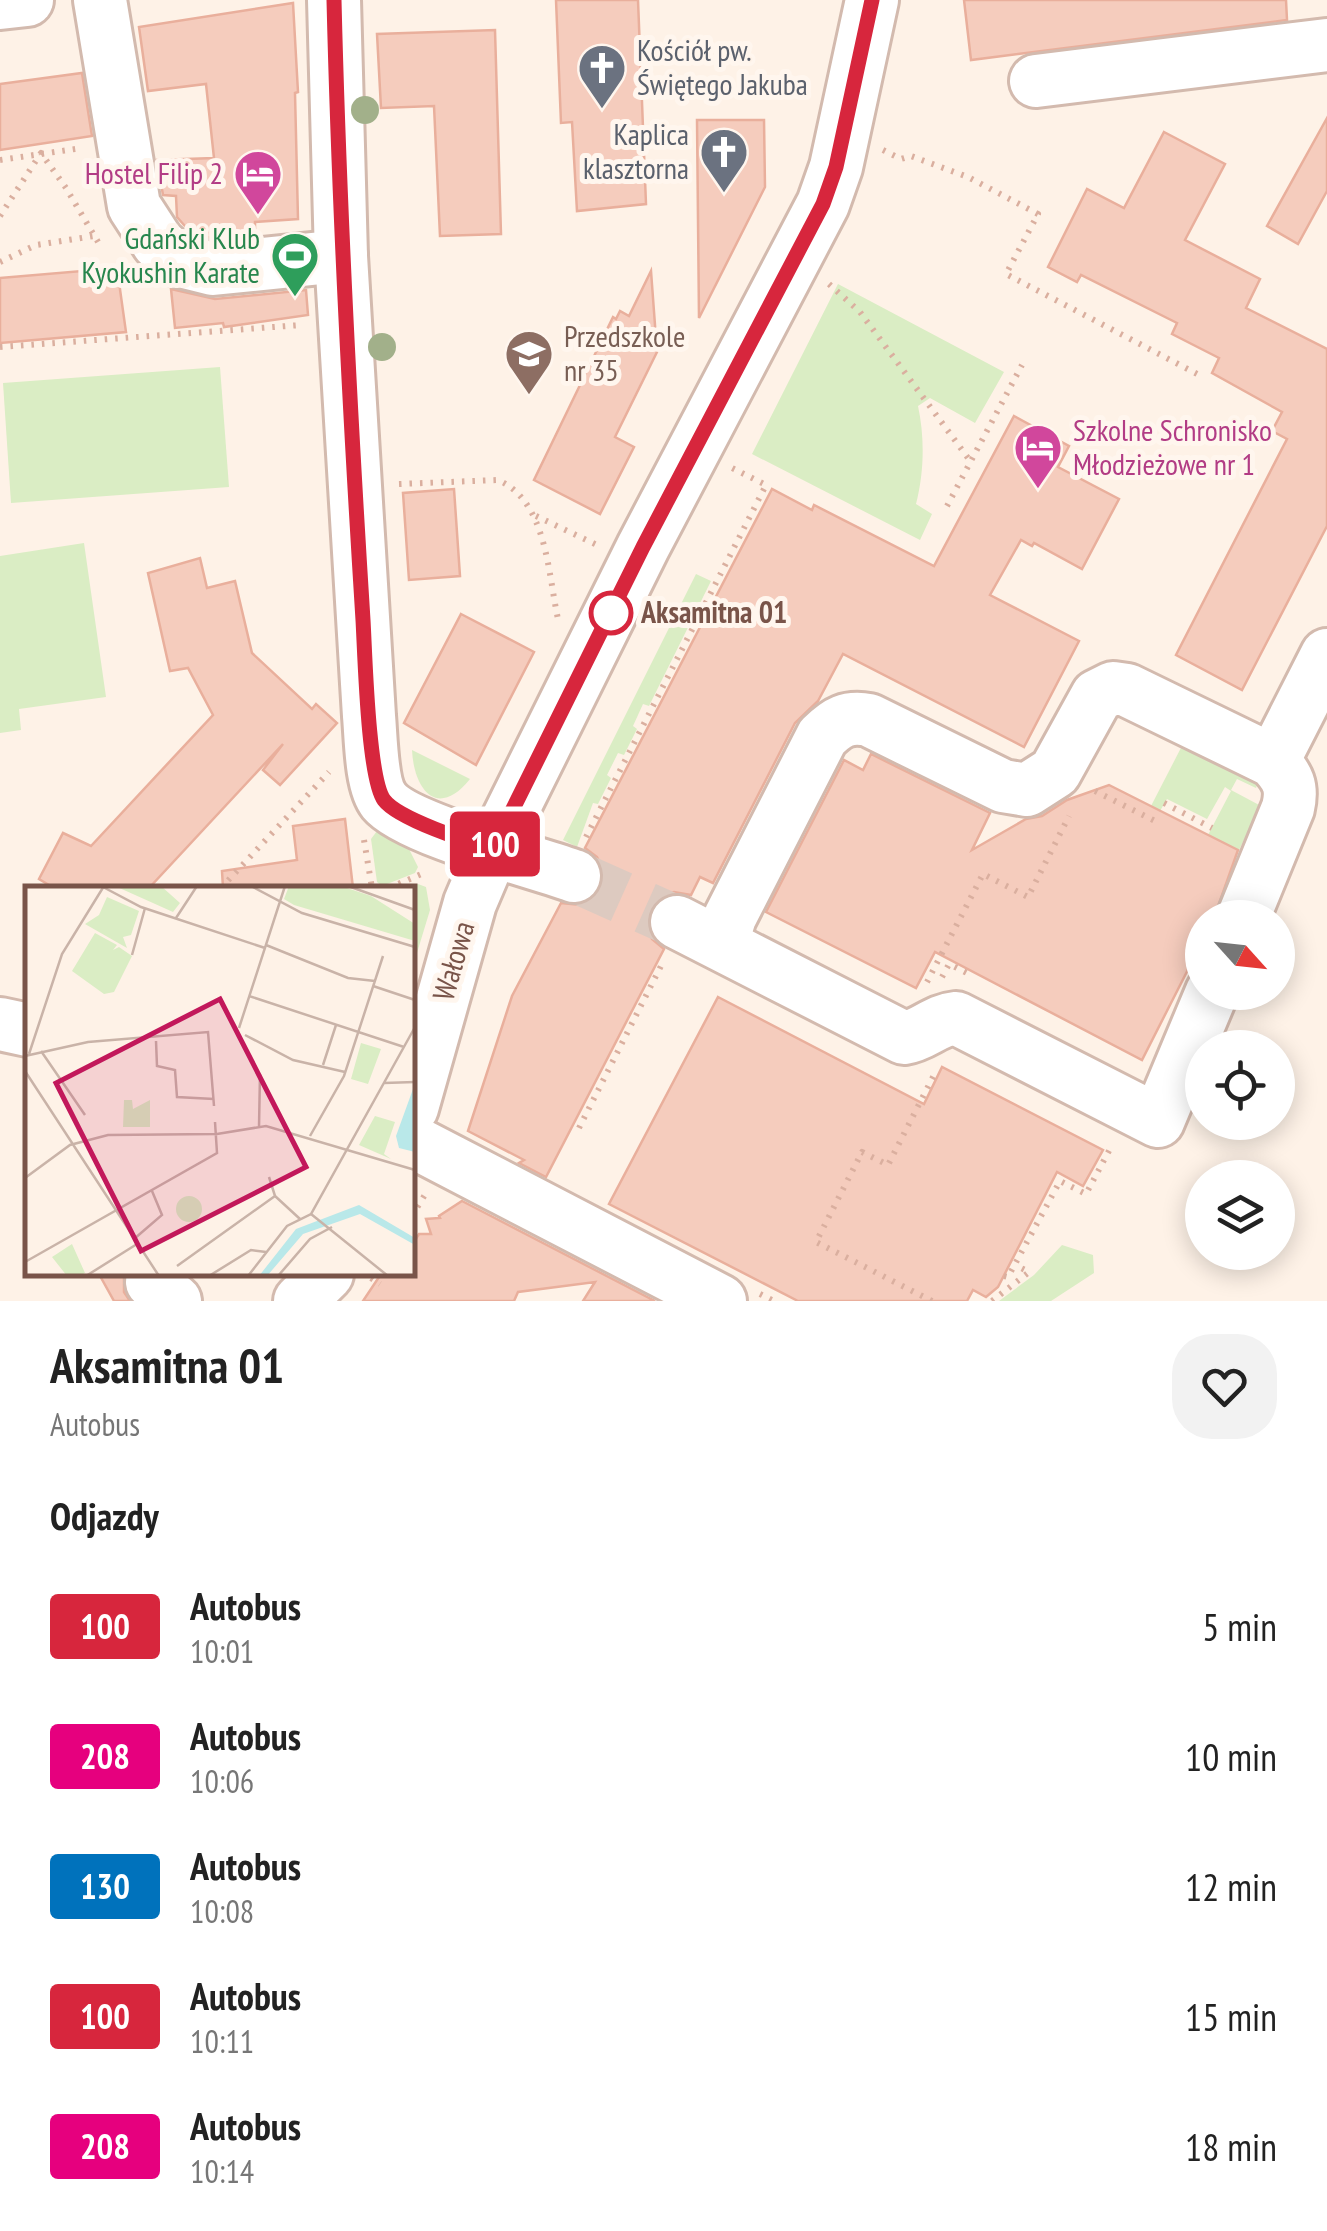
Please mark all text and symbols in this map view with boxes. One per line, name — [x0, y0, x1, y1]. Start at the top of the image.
place label: Kościół pw. Świętego Jakuba — [637, 30, 808, 103]
church icon: Kościół pw. Świętego Jakuba — [576, 42, 628, 110]
place label: Kaplica klasztorna — [583, 114, 689, 187]
church icon: Kaplica klasztorna — [698, 126, 750, 194]
hotel icon: Hostel Filip 2 — [232, 148, 284, 216]
place label: Hostel Filip 2 — [85, 153, 223, 192]
place label: Gdański Klub Kyokushin Karate — [81, 218, 260, 291]
sports icon: Gdański Klub Kyokushin Karate — [269, 230, 321, 298]
place label: Przedszkole nr 35 — [564, 316, 685, 389]
school or university icon: Przedszkole nr 35 — [503, 328, 555, 396]
place label: Szkolne Schronisko Młodzieżowe nr 1 — [1073, 410, 1272, 483]
hotel icon: Szkolne Schronisko Młodzieżowe nr 1 — [1012, 422, 1064, 490]
marker: Aksamitna 01 — [590, 592, 632, 634]
place label: Aksamitna 01 — [640, 592, 787, 631]
line badge: 100 — [438, 812, 552, 876]
text: 100 — [470, 821, 520, 867]
inset map — [25, 886, 415, 1276]
north arrow — [1185, 900, 1295, 1010]
map controls — [1185, 900, 1295, 1270]
street label: Wałowa — [423, 916, 482, 1005]
button: locate — [1185, 1030, 1295, 1140]
button: layers — [1185, 1160, 1295, 1270]
text: Aksamitna 01 — [50, 1334, 284, 1396]
button: heart — [1172, 1334, 1277, 1439]
text: Autobus — [50, 1403, 140, 1445]
text: Odjazdy — [50, 1491, 159, 1540]
text: Autobus — [190, 1581, 301, 1630]
text: 5 min — [1202, 1602, 1277, 1651]
text: 100 — [80, 1603, 130, 1649]
text: 10:01 — [190, 1630, 254, 1672]
text: Autobus — [190, 1711, 301, 1760]
text: 10 min — [1185, 1732, 1277, 1781]
text: 208 — [80, 1733, 130, 1779]
text: 10:06 — [190, 1760, 254, 1802]
text: Autobus — [190, 1841, 301, 1890]
text: 12 min — [1185, 1862, 1277, 1911]
text: 130 — [80, 1863, 130, 1909]
text: 10:08 — [190, 1890, 254, 1932]
text: Autobus — [190, 1971, 301, 2020]
text: 15 min — [1185, 1992, 1277, 2041]
text: 100 — [80, 1993, 130, 2039]
text: 10:11 — [190, 2020, 254, 2062]
text: Autobus — [190, 2101, 301, 2150]
text: 18 min — [1185, 2122, 1277, 2171]
text: 208 — [80, 2123, 130, 2169]
text: 10:14 — [190, 2150, 254, 2192]

